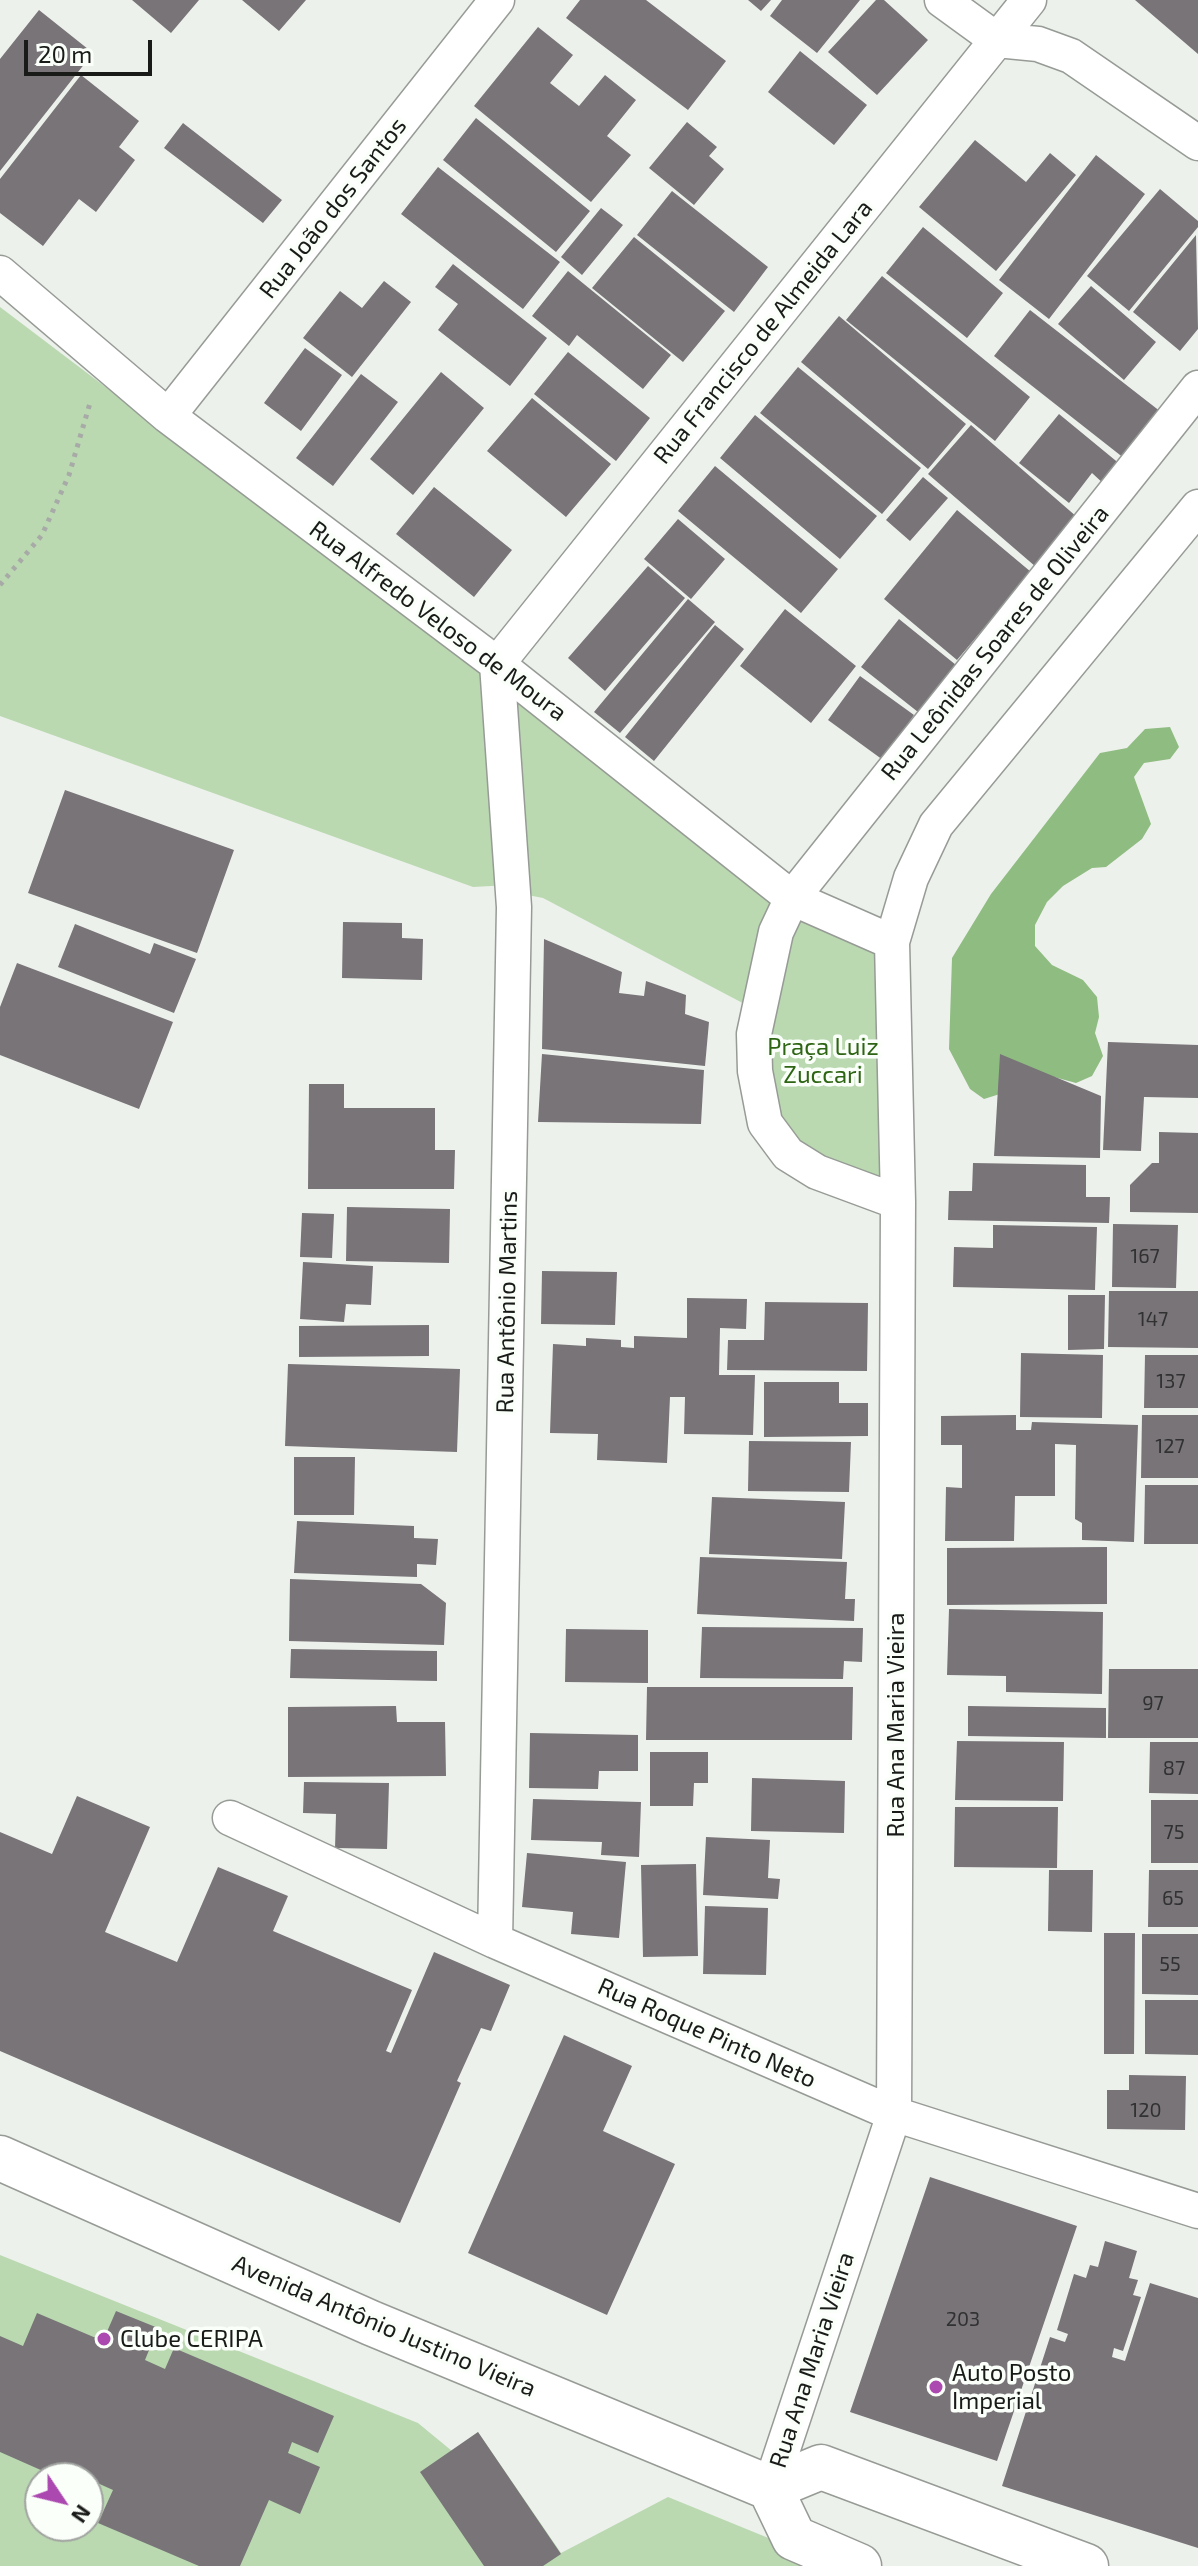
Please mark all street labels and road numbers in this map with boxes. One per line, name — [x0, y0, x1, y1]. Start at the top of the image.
street label: Rua João dos Santos — [253, 112, 413, 304]
street label: Rua Francisco de Almeida Lara — [648, 194, 878, 470]
street label: Rua Leônidas Soares de Oliveira — [875, 500, 1115, 786]
street label: Rua Alfredo Veloso de Moura — [304, 515, 572, 727]
street label: Rua Antônio Martins — [491, 1190, 523, 1414]
street label: Rua Ana Maria Vieira — [882, 1613, 910, 1837]
street label: Rua Roque Pinto Neto — [593, 1972, 821, 2094]
street label: Avenida Antônio Justino Vieira — [228, 2249, 540, 2403]
street label: Rua Ana Maria Vieira — [764, 2249, 860, 2471]

